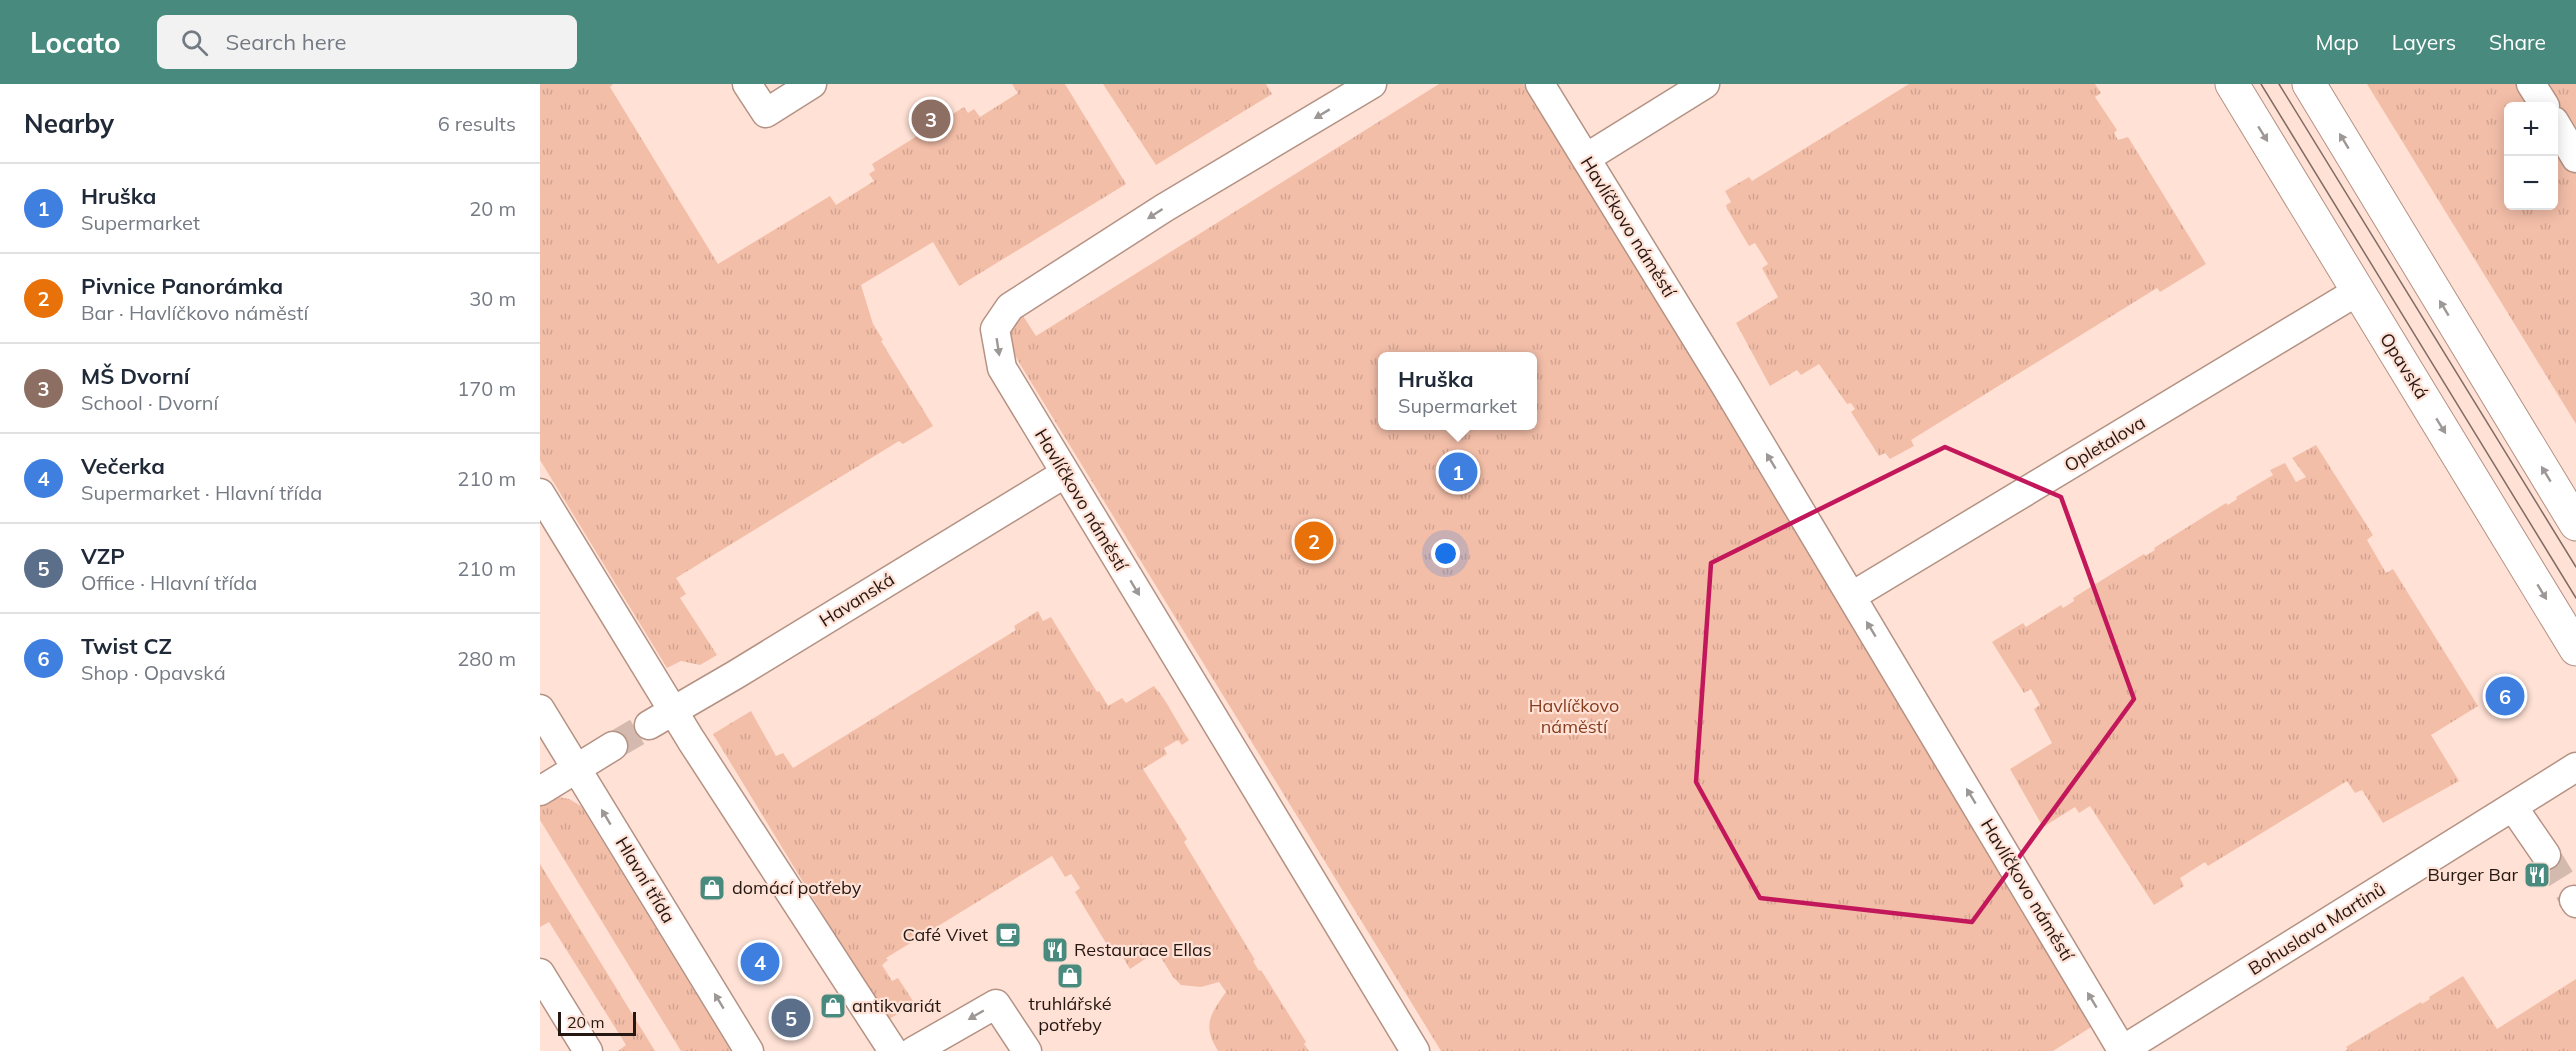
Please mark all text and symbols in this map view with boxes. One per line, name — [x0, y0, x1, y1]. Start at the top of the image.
search box — [157, 15, 577, 69]
text: Locato — [30, 25, 121, 60]
icon: search — [178, 26, 211, 59]
text: Search here — [226, 28, 346, 56]
text: Map — [2316, 29, 2359, 55]
text: Layers — [2392, 29, 2456, 55]
text: Share — [2489, 29, 2546, 55]
pin: 3 — [912, 96, 950, 141]
map controls — [2504, 102, 2558, 210]
button: + — [2504, 102, 2558, 156]
text: Nearby — [24, 107, 114, 140]
one-way arrow — [1314, 108, 1330, 119]
text: 6 results — [438, 111, 516, 136]
one-way arrow — [2257, 126, 2268, 142]
one-way arrow — [2338, 133, 2349, 149]
street label: Havlíčkovo náměstí — [1576, 152, 1682, 303]
button: − — [2504, 156, 2558, 210]
text: Hruška — [81, 182, 156, 210]
text: 1 — [38, 196, 50, 221]
text: 20 m — [469, 196, 516, 221]
one-way arrow — [1147, 209, 1163, 220]
text: Supermarket — [81, 210, 200, 235]
text: Pivnice Panorámka — [81, 272, 283, 300]
text: 2 — [38, 286, 50, 311]
text: 30 m — [469, 286, 516, 311]
text: Bar · Havlíčkovo náměstí — [81, 300, 308, 325]
one-way arrow — [2439, 300, 2450, 316]
street label: Opavská — [2375, 328, 2434, 403]
one-way arrow — [994, 337, 1003, 356]
popup — [1378, 352, 1537, 430]
text: MŠ Dvorní — [81, 362, 190, 390]
text: Hruška — [1398, 365, 1474, 393]
text: 3 — [38, 376, 50, 401]
text: 170 m — [457, 376, 516, 401]
text: School · Dvorní — [81, 390, 218, 415]
text: Supermarket — [1398, 393, 1517, 418]
street label: Opletalova — [2060, 410, 2149, 477]
one-way arrow — [2435, 418, 2446, 434]
street label: Havlíčkovo náměstí — [1030, 425, 1134, 576]
pin: 1 — [1438, 450, 1478, 494]
text: Večerka — [81, 452, 165, 480]
one-way arrow — [1766, 453, 1777, 469]
text: 4 — [38, 466, 50, 491]
text: 210 m — [457, 466, 516, 491]
one-way arrow — [2540, 466, 2551, 482]
text: Supermarket · Hlavní třída — [81, 480, 322, 505]
pin: 2 — [1294, 518, 1334, 564]
your location — [1431, 539, 1460, 568]
text: VZP — [81, 542, 125, 570]
text: 5 — [38, 556, 50, 581]
text: 210 m — [457, 556, 516, 581]
street label: Havanská — [815, 568, 899, 632]
text: Office · Hlavní třída — [81, 570, 257, 595]
one-way arrow — [1129, 580, 1140, 596]
one-way arrow — [2537, 584, 2547, 601]
one-way arrow — [1866, 621, 1877, 637]
text: Twist CZ — [81, 632, 172, 660]
text: 6 — [38, 646, 50, 671]
text: 280 m — [457, 646, 516, 671]
text: Shop · Opavská — [81, 660, 226, 685]
pin: 6 — [2486, 674, 2524, 718]
park label: Havlíčkovo náměstí — [1529, 694, 1619, 738]
one-way arrow — [1966, 787, 1976, 804]
one-way arrow — [600, 809, 611, 825]
street label: Havlíčkovo náměstí — [1976, 815, 2080, 966]
street label: Hlavní třída — [611, 832, 680, 927]
restaurant icon: Burger Bar — [2522, 860, 2552, 890]
place label: Burger Bar — [2428, 863, 2518, 886]
shop icon: domácí potřeby — [697, 873, 727, 903]
place label: domácí potřeby — [732, 876, 862, 899]
street label: Bohuslava Martinů — [2244, 877, 2389, 980]
cafe icon: Café Vivet — [993, 920, 1023, 950]
place label: Café Vivet — [903, 923, 988, 946]
restaurant icon: Restaurace Ellas — [1040, 935, 1070, 965]
place label: Restaurace Ellas — [1074, 938, 1212, 961]
pin: 4 — [740, 940, 780, 984]
shop icon: truhlářské potřeby — [1055, 961, 1085, 991]
shop icon: antikvariát — [818, 991, 848, 1021]
place label: truhlářské potřeby — [1028, 992, 1112, 1036]
one-way arrow — [2087, 992, 2098, 1008]
one-way arrow — [713, 993, 724, 1009]
place label: antikvariát — [852, 994, 941, 1017]
pin: 5 — [772, 996, 810, 1040]
scale bar — [558, 1009, 636, 1036]
one-way arrow — [968, 1010, 985, 1020]
text: 20 m — [567, 1012, 604, 1032]

